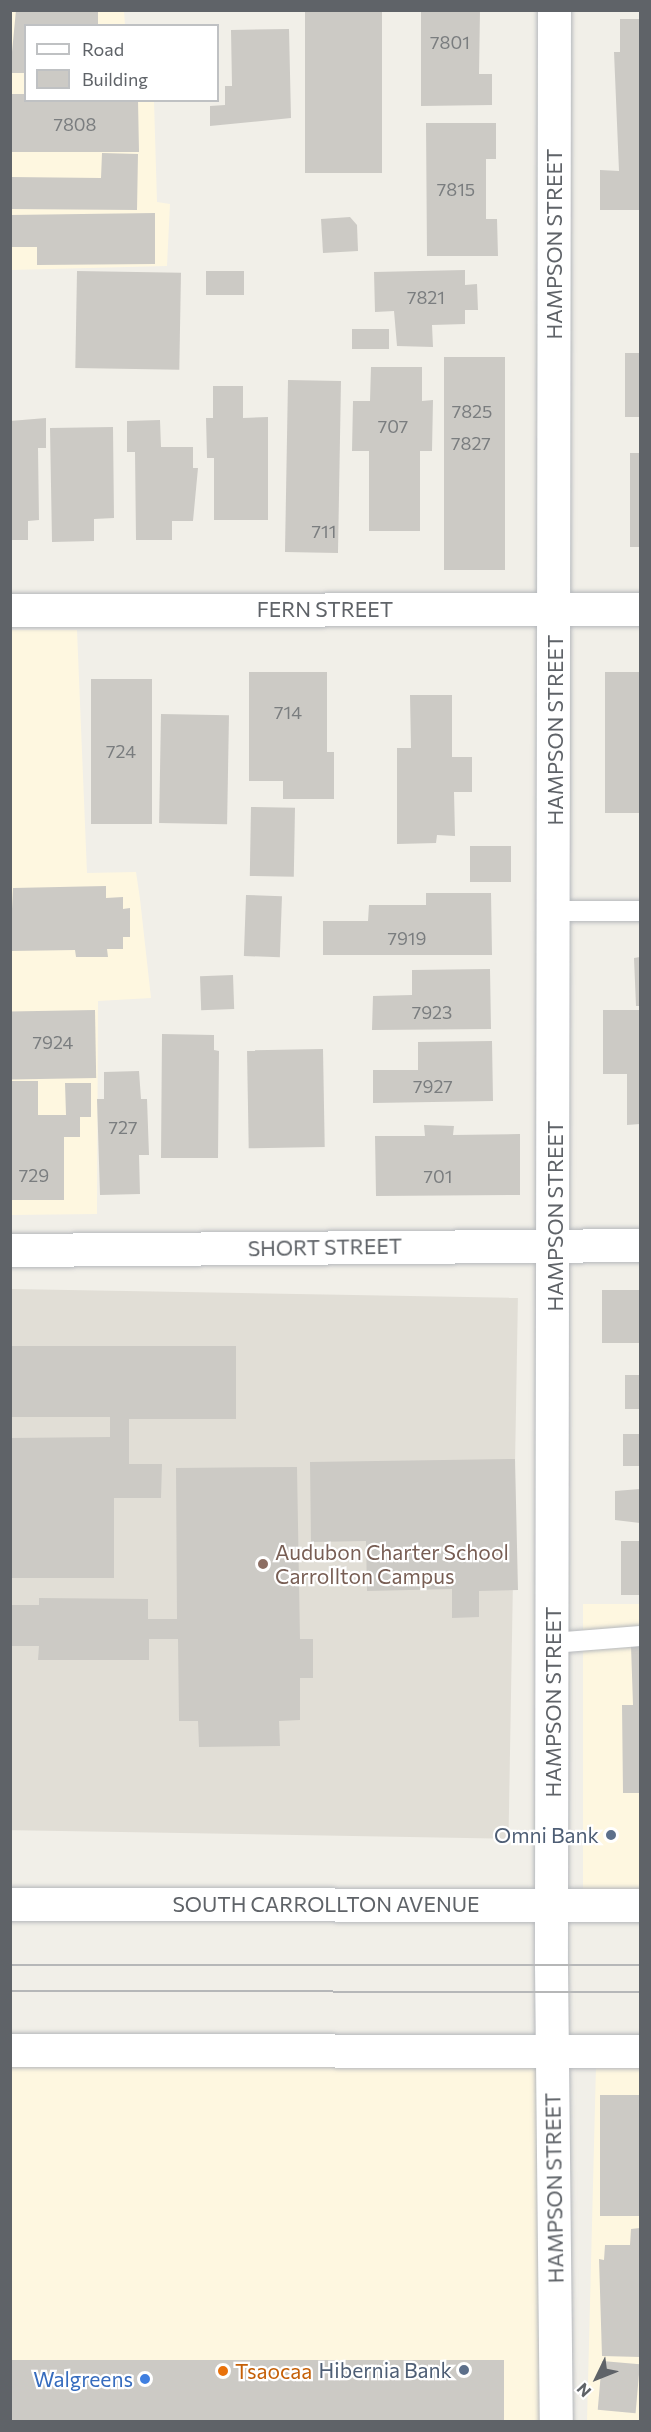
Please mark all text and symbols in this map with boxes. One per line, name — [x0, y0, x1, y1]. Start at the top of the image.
legend — [24, 24, 219, 102]
house number: 7801 — [430, 31, 470, 53]
text: Road — [82, 38, 124, 60]
text: Building — [82, 68, 148, 90]
house number: 7808 — [53, 113, 97, 135]
street label: HAMPSON STREET — [541, 149, 567, 339]
house number: 7815 — [437, 178, 475, 200]
house number: 7821 — [407, 286, 445, 308]
house number: 7825 — [452, 400, 492, 422]
house number: 707 — [378, 415, 408, 437]
house number: 7827 — [451, 432, 491, 454]
house number: 711 — [312, 520, 336, 542]
street label: FERN STREET — [257, 596, 393, 622]
street label: HAMPSON STREET — [542, 635, 568, 825]
house number: 714 — [274, 701, 302, 723]
house number: 724 — [106, 740, 136, 762]
house number: 7919 — [387, 927, 427, 949]
house number: 7923 — [412, 1001, 452, 1023]
house number: 7924 — [33, 1031, 73, 1053]
house number: 7927 — [413, 1075, 453, 1097]
house number: 727 — [109, 1116, 137, 1138]
street label: HAMPSON STREET — [542, 1121, 568, 1311]
house number: 729 — [19, 1164, 49, 1186]
house number: 701 — [424, 1165, 452, 1187]
street label: SHORT STREET — [248, 1233, 402, 1261]
place label: Audubon Charter School Carrollton Campus — [275, 1539, 509, 1589]
marker: Audubon Charter School Carrollton Campus — [256, 1557, 270, 1571]
street label: HAMPSON STREET — [540, 1607, 566, 1797]
place label: Omni Bank — [494, 1822, 599, 1848]
marker: Omni Bank — [604, 1828, 618, 1842]
street label: SOUTH CARROLLTON AVENUE — [172, 1891, 480, 1917]
street label: HAMPSON STREET — [540, 2092, 568, 2284]
north arrow — [567, 2348, 627, 2408]
place label: Hibernia Bank — [319, 2357, 452, 2383]
place label: Tsaocaa — [235, 2358, 312, 2384]
marker: Hibernia Bank — [457, 2363, 471, 2377]
marker: Tsaocaa — [216, 2364, 230, 2378]
place label: Walgreens — [33, 2366, 133, 2392]
marker: Walgreens — [138, 2372, 152, 2386]
text: N — [572, 2380, 595, 2401]

